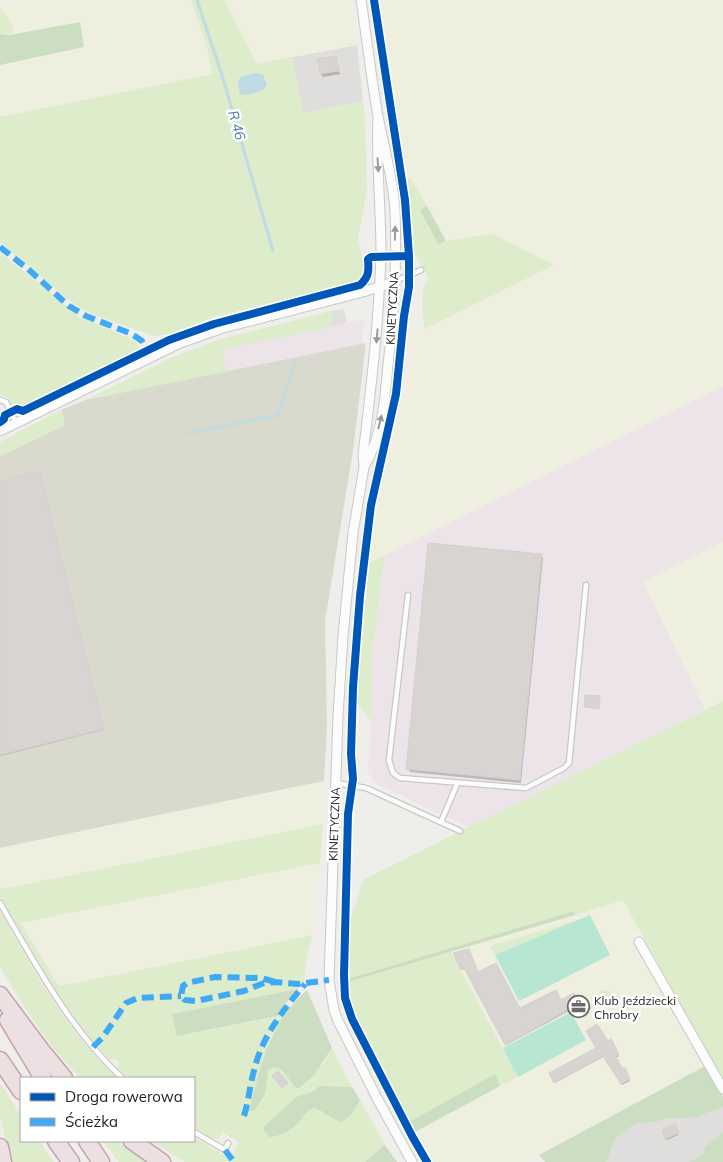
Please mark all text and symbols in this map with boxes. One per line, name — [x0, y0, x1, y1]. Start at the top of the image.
water label: R 46 — [224, 108, 250, 143]
one-way arrow — [375, 158, 383, 174]
one-way arrow — [391, 225, 399, 241]
street label: KINETYCZNA — [383, 271, 401, 345]
one-way arrow — [372, 328, 380, 344]
one-way arrow — [377, 414, 385, 429]
street label: KINETYCZNA — [325, 787, 343, 861]
place label: Klub Jeździecki Chrobry — [594, 993, 676, 1022]
office icon: Klub Jeździecki Chrobry — [566, 995, 590, 1019]
legend — [20, 1077, 195, 1142]
text: Droga rowerowa — [65, 1087, 183, 1106]
text: Ścieżka — [65, 1112, 118, 1131]

